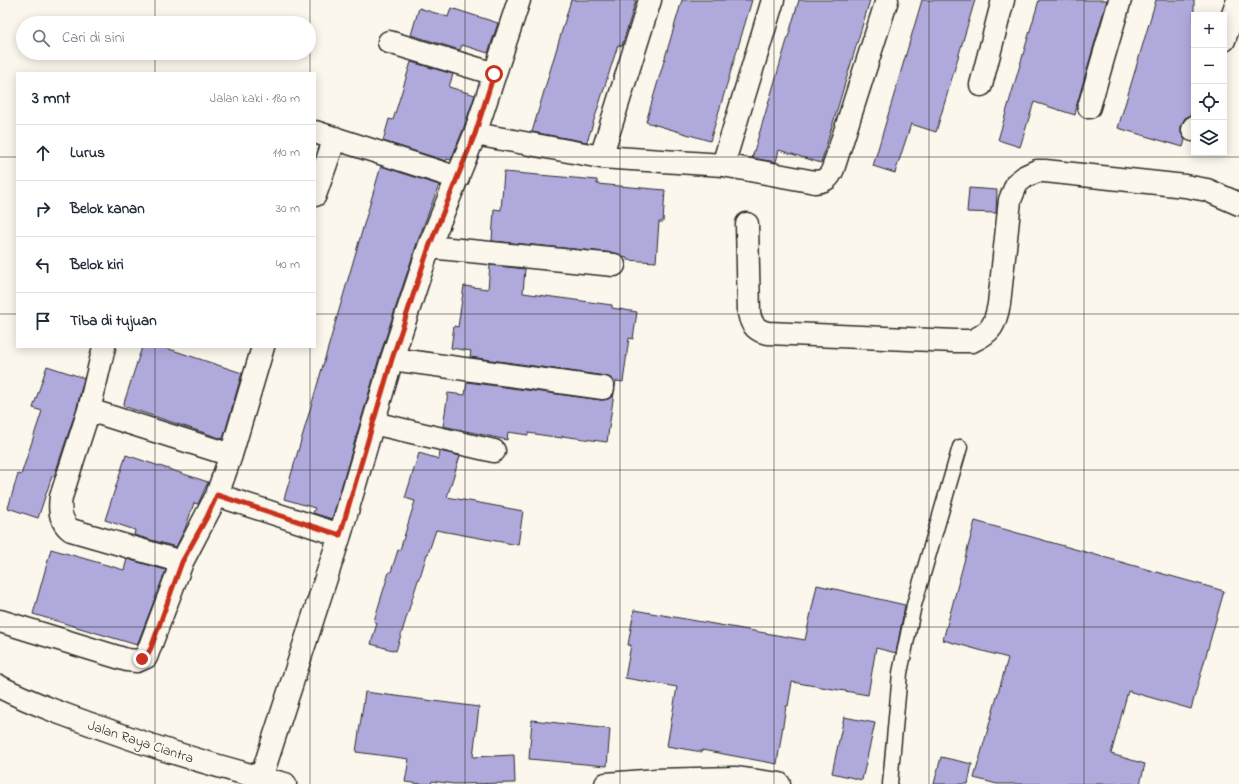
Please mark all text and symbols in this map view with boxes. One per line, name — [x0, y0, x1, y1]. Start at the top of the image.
map controls — [1191, 12, 1227, 156]
button: + — [1191, 12, 1227, 48]
search box — [16, 16, 316, 60]
icon: search — [30, 27, 52, 49]
text: Cari di sini — [62, 27, 125, 49]
button: − — [1191, 48, 1227, 84]
route start — [485, 65, 503, 83]
button: locate — [1191, 84, 1227, 120]
text: 3 mnt — [32, 86, 71, 111]
text: Jalan kaki · 180 m — [210, 89, 300, 108]
button: layers — [1191, 120, 1227, 156]
icon: ahead — [32, 142, 54, 164]
text: Lurus — [70, 142, 105, 164]
text: 110 m — [273, 143, 300, 162]
icon: right — [32, 198, 54, 220]
text: Belok kanan — [70, 198, 145, 220]
text: 30 m — [276, 199, 300, 218]
icon: left — [32, 254, 54, 276]
text: Belok kiri — [70, 254, 124, 276]
text: 40 m — [276, 255, 300, 274]
icon: arrive — [32, 310, 54, 332]
text: Tiba di tujuan — [70, 310, 157, 332]
route end — [133, 650, 151, 668]
street label: Jalan Raya Ciantra — [85, 715, 196, 770]

